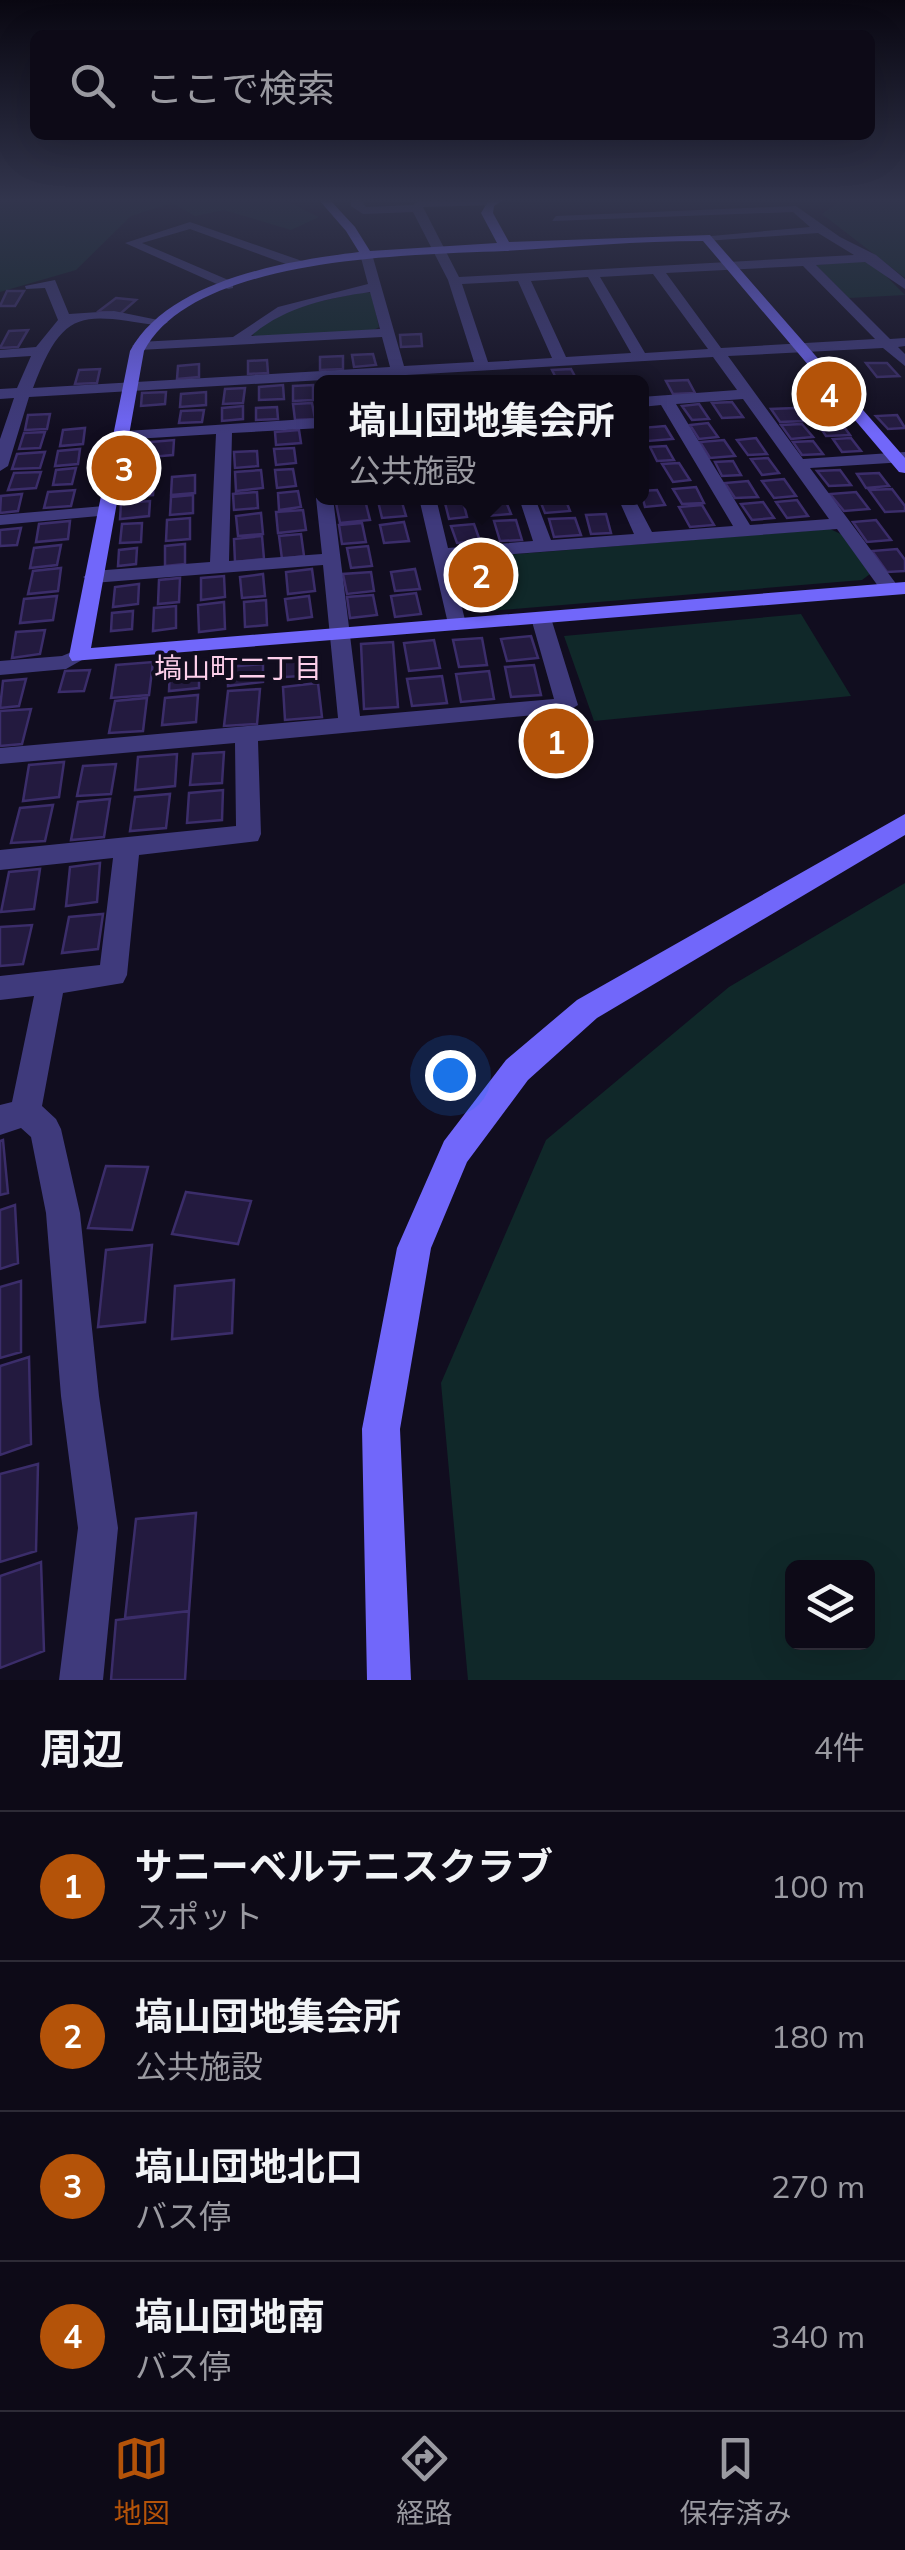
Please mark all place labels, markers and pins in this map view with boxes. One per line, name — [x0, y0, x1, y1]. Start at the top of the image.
pin: 4 — [796, 356, 862, 432]
pin: 3 — [92, 430, 156, 506]
pin: 2 — [448, 538, 514, 612]
pin: 1 — [524, 704, 588, 778]

